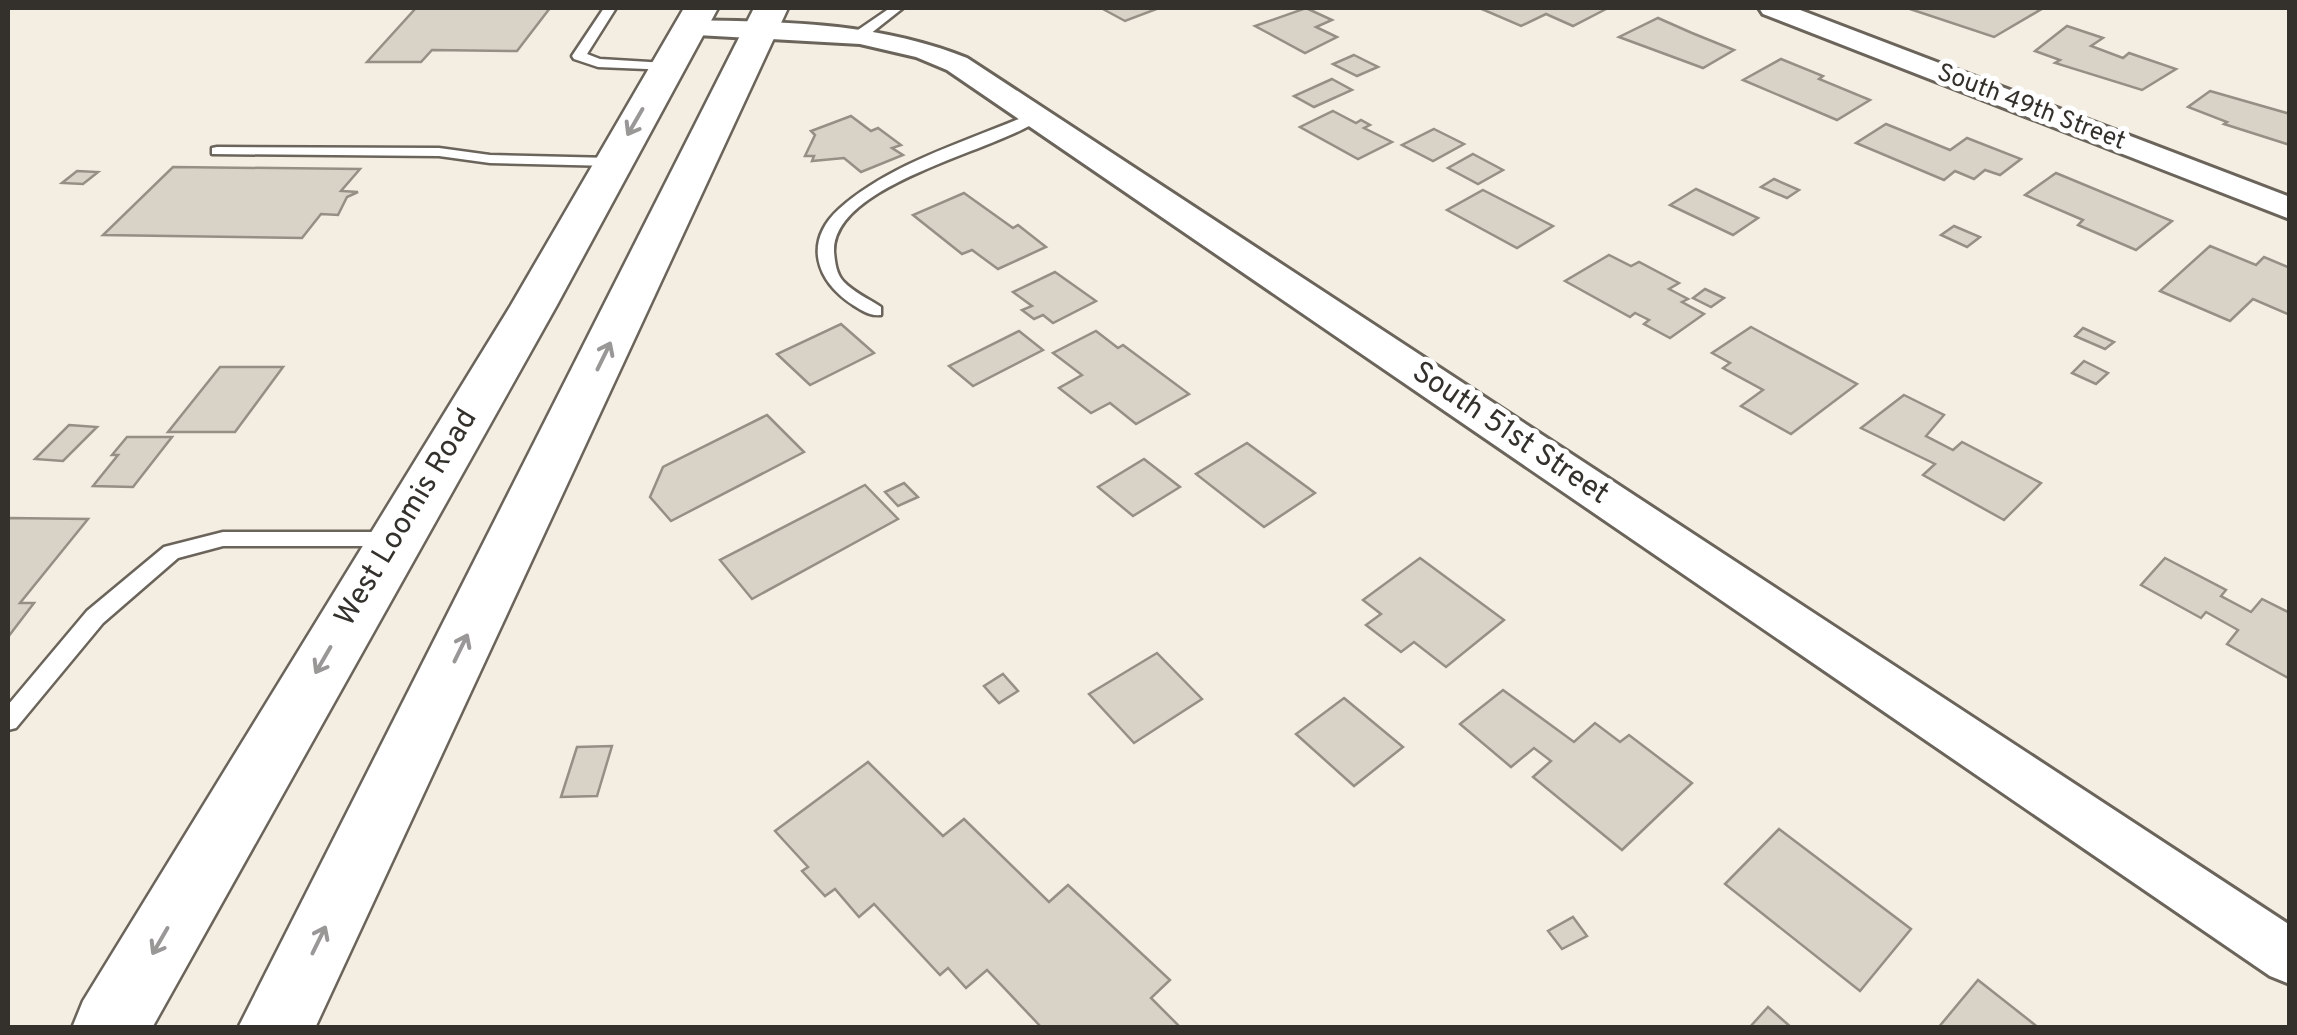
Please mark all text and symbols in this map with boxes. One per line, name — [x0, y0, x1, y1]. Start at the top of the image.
street label: South 49th Street — [1932, 57, 2130, 159]
one-way arrow — [625, 107, 645, 136]
one-way arrow — [595, 341, 614, 371]
street label: South 51st Street — [1404, 354, 1616, 514]
street label: West Loomis Road — [328, 403, 486, 633]
one-way arrow — [453, 633, 472, 663]
one-way arrow — [313, 645, 333, 674]
one-way arrow — [150, 926, 170, 955]
one-way arrow — [310, 926, 329, 956]

